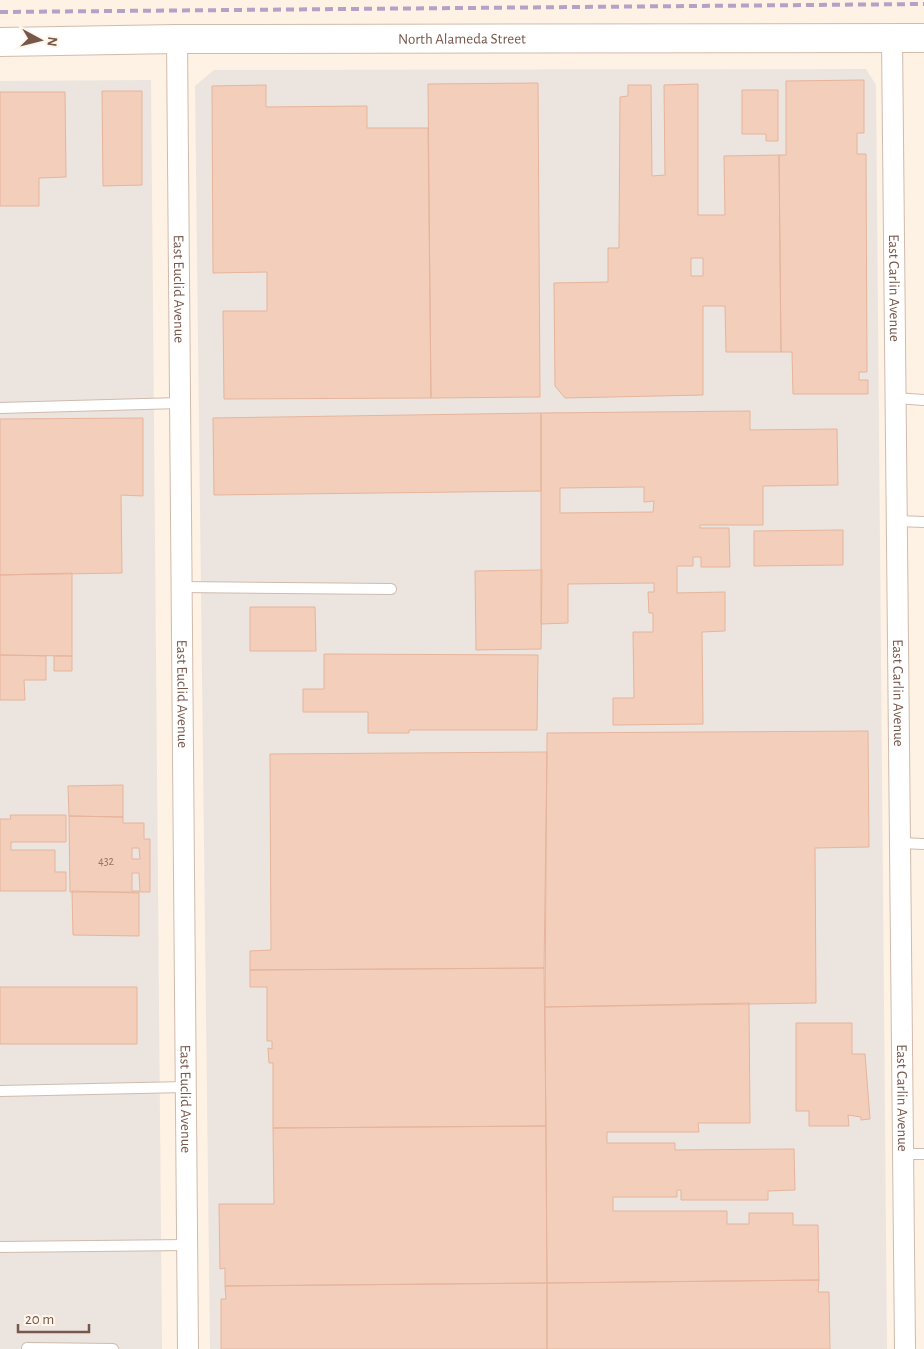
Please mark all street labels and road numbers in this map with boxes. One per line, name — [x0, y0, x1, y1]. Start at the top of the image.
street label: North Alameda Street — [398, 31, 526, 46]
street label: East Carlin Avenue — [886, 234, 903, 342]
street label: East Euclid Avenue — [171, 235, 187, 343]
street label: East Carlin Avenue — [890, 639, 907, 747]
street label: East Euclid Avenue — [175, 640, 190, 748]
street label: East Carlin Avenue — [894, 1044, 911, 1152]
street label: East Euclid Avenue — [178, 1045, 194, 1153]

